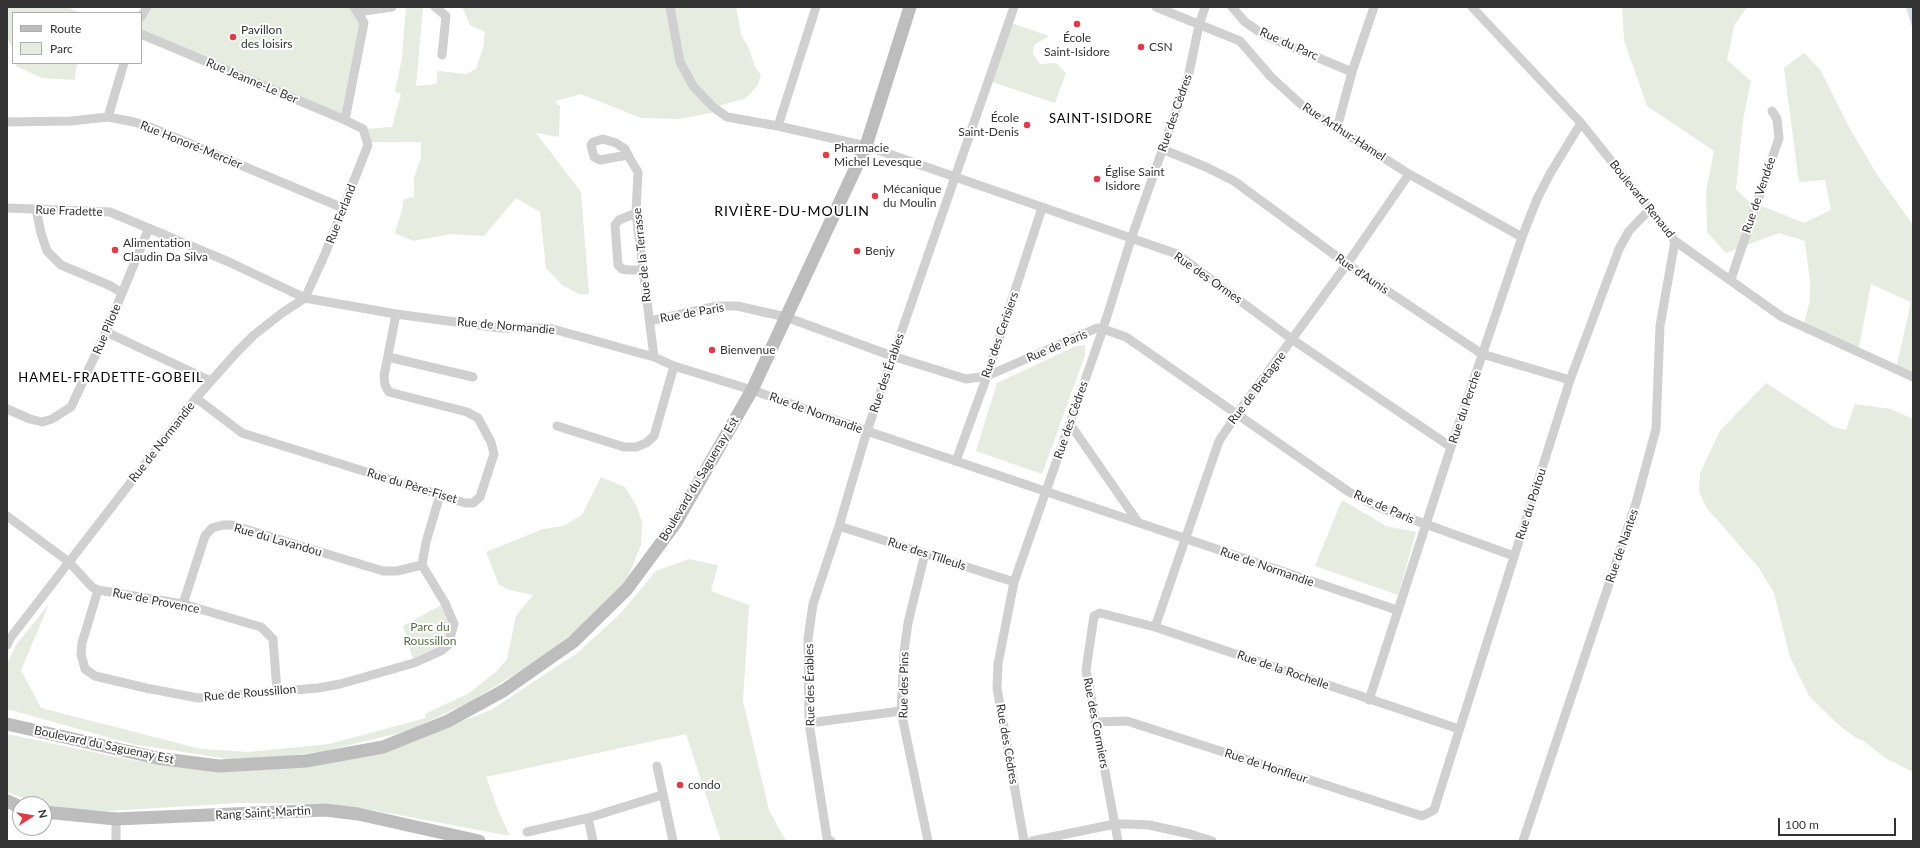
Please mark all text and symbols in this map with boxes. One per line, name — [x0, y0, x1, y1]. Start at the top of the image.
legend — [12, 12, 142, 64]
marker: École Saint-Isidore — [1072, 19, 1082, 29]
text: Route — [50, 21, 81, 36]
place label: Pavillon des loisirs — [241, 23, 292, 51]
street label: Rue du Parc — [1257, 25, 1321, 63]
place label: École Saint-Isidore — [1044, 31, 1110, 59]
marker: Pavillon des loisirs — [228, 32, 238, 42]
place label: CSN — [1149, 40, 1173, 54]
text: Parc — [50, 41, 73, 56]
marker: CSN — [1136, 42, 1146, 52]
street label: Rue Jeanne-Le Ber — [204, 55, 300, 107]
street label: Rue des Cèdres — [1155, 72, 1195, 154]
street label: Rue Arthur-Hamel — [1300, 100, 1388, 164]
place label: École Saint-Denis — [958, 111, 1019, 139]
district label: SAINT-ISIDORE — [1049, 111, 1153, 127]
street label: Rue Honoré-Mercier — [138, 118, 244, 172]
marker: École Saint-Denis — [1022, 120, 1032, 130]
place label: Pharmacie Michel Levesque — [834, 141, 922, 169]
marker: Pharmacie Michel Levesque — [821, 150, 831, 160]
street label: Rue de Vendée — [1739, 155, 1779, 235]
street label: Boulevard Renaud — [1606, 157, 1678, 241]
place label: Église Saint Isidore — [1105, 165, 1164, 193]
marker: Église Saint Isidore — [1092, 174, 1102, 184]
street label: Rue Ferland — [323, 182, 359, 246]
place label: Mécanique du Moulin — [883, 182, 941, 210]
marker: Mécanique du Moulin — [870, 191, 880, 201]
street label: Rue Fradette — [35, 203, 103, 219]
district label: RIVIÈRE-DU-MOULIN — [714, 203, 870, 219]
street label: Rue de la Terrasse — [630, 207, 654, 303]
place label: Alimentation Claudin Da Silva — [123, 236, 208, 264]
place label: Benjy — [865, 244, 895, 258]
marker: Alimentation Claudin Da Silva — [110, 245, 120, 255]
marker: Benjy — [852, 246, 862, 256]
street label: Rue des Ormes — [1171, 249, 1245, 307]
street label: Rue d'Aunis — [1333, 251, 1391, 297]
street label: Rue des Cerisiers — [979, 290, 1021, 380]
street label: Rue de Paris — [659, 300, 725, 326]
street label: Rue Pilote — [90, 302, 124, 356]
street label: Rue de Normandie — [457, 315, 555, 337]
street label: Rue de Paris — [1024, 327, 1090, 365]
street label: Rue des Érables — [867, 332, 907, 414]
place label: Bienvenue — [720, 343, 775, 357]
marker: Bienvenue — [707, 345, 717, 355]
street label: Rue de Bretagne — [1225, 349, 1289, 427]
street label: Rue du Perche — [1446, 369, 1484, 445]
district label: HAMEL-FRADETTE-GOBEIL — [18, 370, 204, 386]
street label: Rue des Cèdres — [1051, 379, 1091, 461]
street label: Rue de Normandie — [767, 389, 865, 437]
street label: Rue de Normandie — [126, 399, 198, 485]
street label: Boulevard du Saguenay Est — [656, 414, 742, 544]
street label: Rue du Père-Fiset — [365, 465, 459, 507]
street label: Rue du Poitou — [1513, 466, 1549, 542]
street label: Rue de Paris — [1351, 487, 1417, 527]
street label: Rue de Nantes — [1603, 507, 1641, 585]
street label: Rue du Lavandou — [232, 521, 324, 559]
street label: Rue des Tilleuls — [886, 535, 968, 573]
street label: Rue de Normandie — [1218, 544, 1316, 590]
street label: Rue de Provence — [111, 586, 201, 616]
park label: Parc du Roussillon — [403, 620, 457, 648]
street label: Rue des Érables — [802, 643, 818, 727]
street label: Rue de la Rochelle — [1235, 648, 1331, 692]
street label: Rue des Pins — [896, 652, 912, 718]
street label: Rue des Cormiers — [1080, 676, 1112, 770]
street label: Rue de Roussillon — [203, 682, 297, 704]
street label: Rue des Cèdres — [993, 703, 1021, 785]
street label: Boulevard du Saguenay Est — [33, 723, 175, 767]
street label: Rue de Honfleur — [1223, 746, 1309, 786]
place label: condo — [688, 778, 721, 792]
marker: condo — [675, 780, 685, 790]
north arrow — [12, 796, 52, 836]
street label: Rang Saint-Martin — [215, 803, 311, 823]
text: N — [36, 808, 50, 819]
scale bar — [1780, 810, 1898, 836]
text: 100 m — [1785, 817, 1819, 832]

